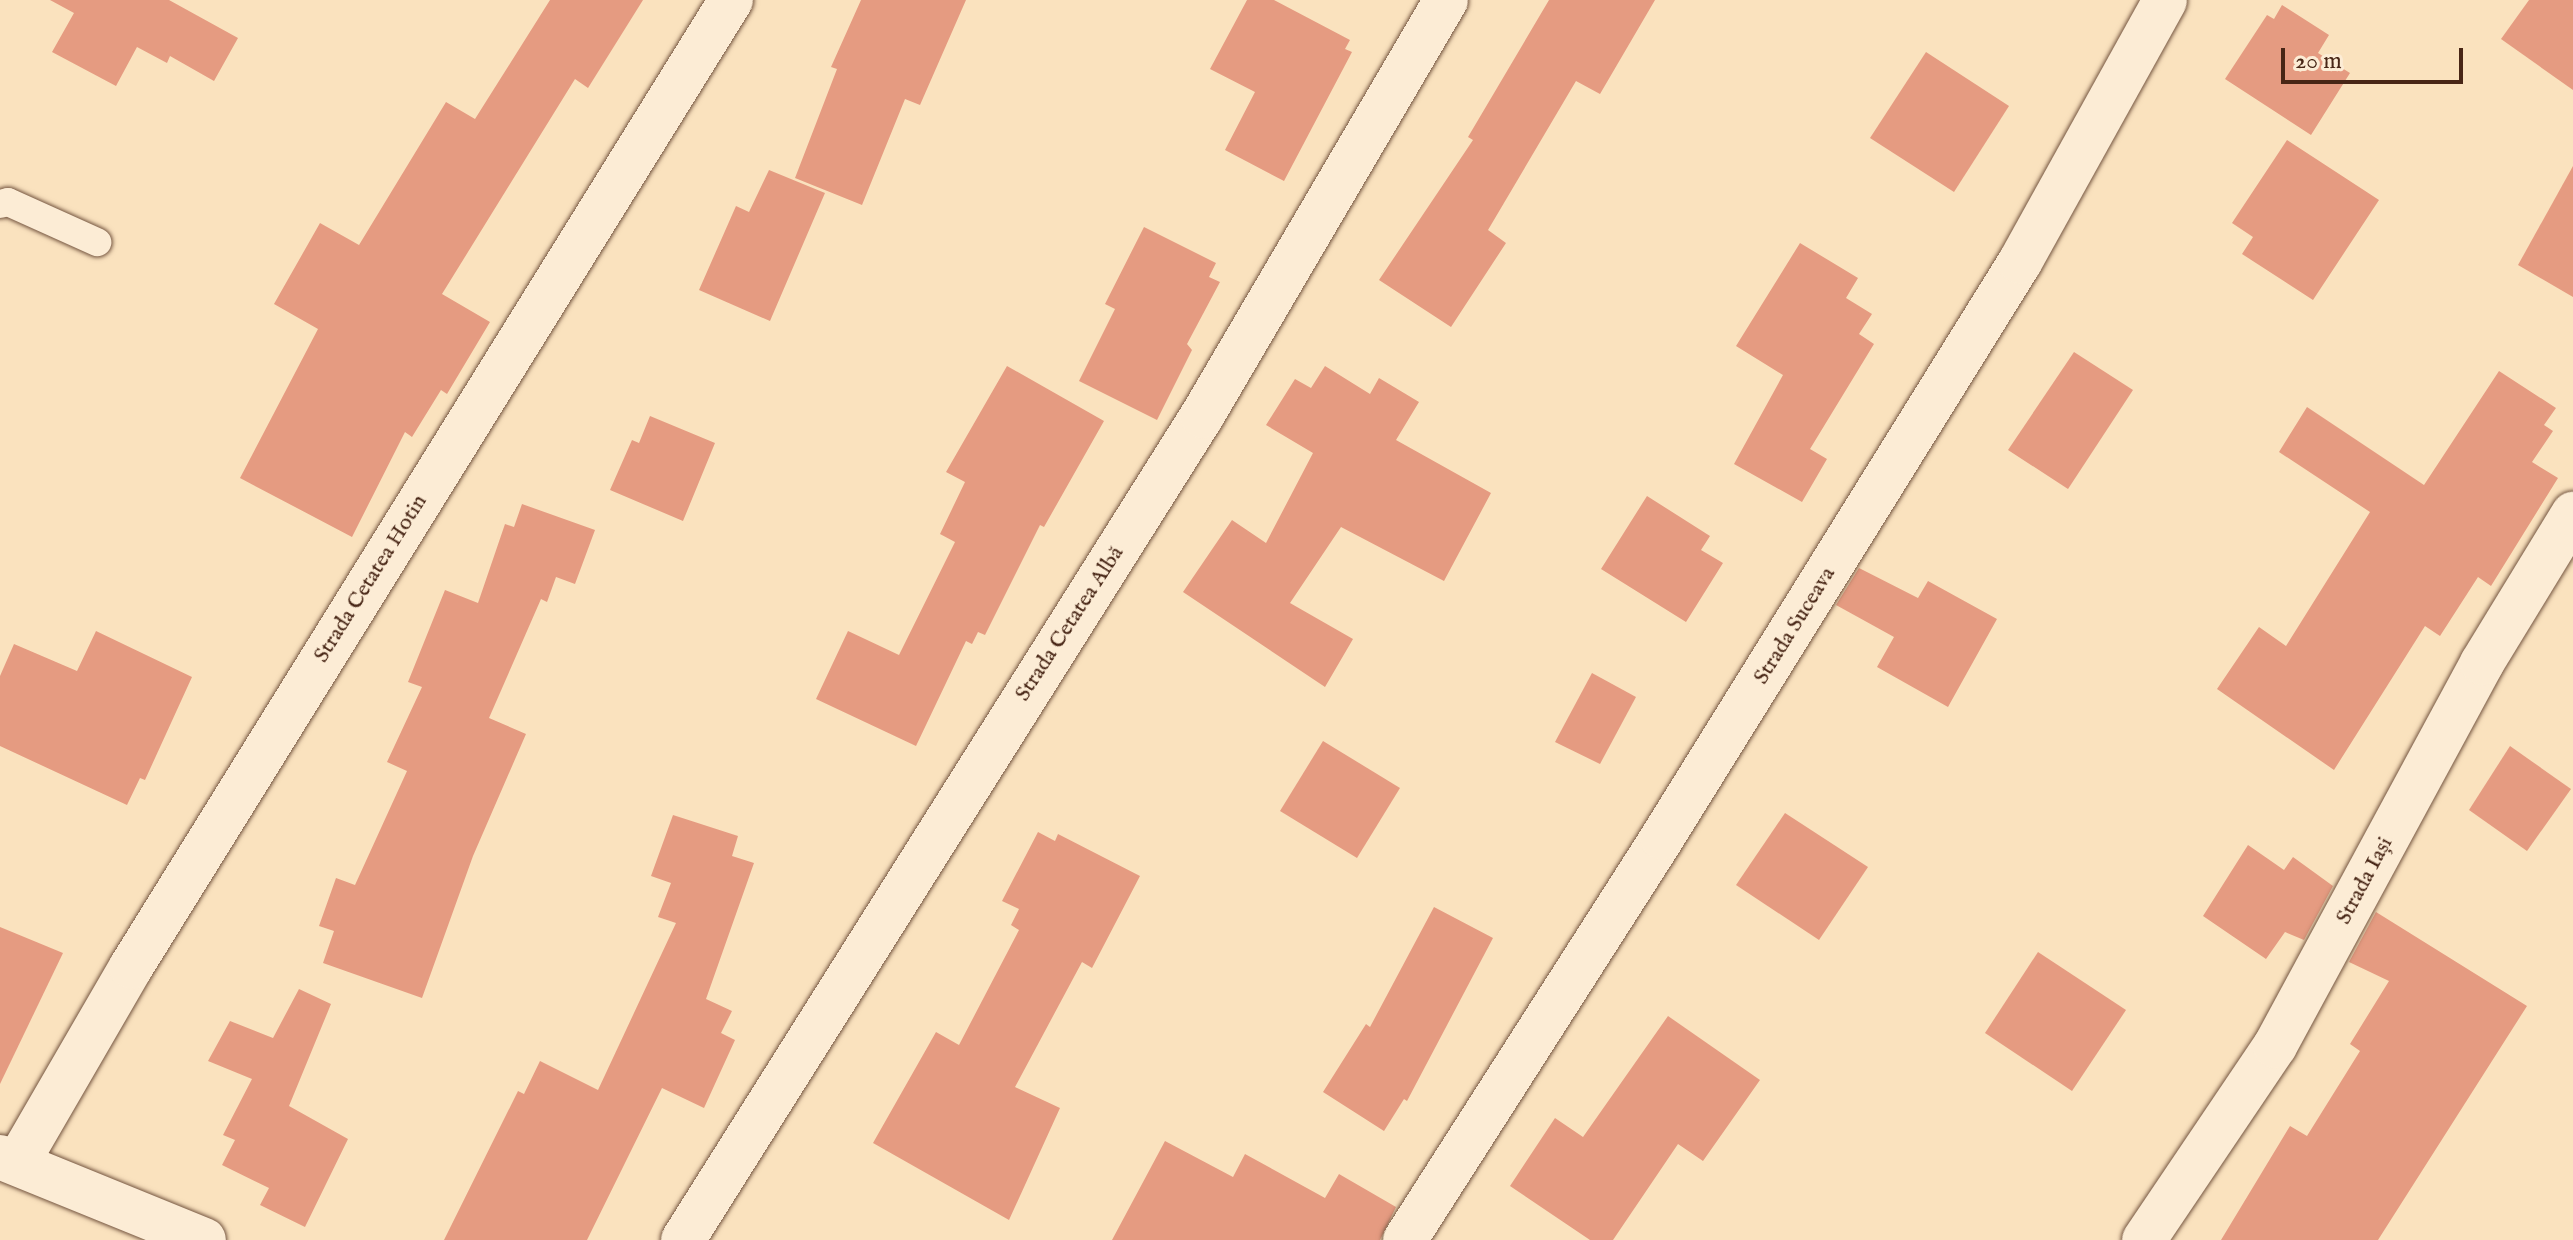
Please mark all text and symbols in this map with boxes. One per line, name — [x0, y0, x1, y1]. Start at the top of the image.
scale bar — [2285, 32, 2467, 82]
text: 20 m — [2295, 46, 2342, 77]
street label: Strada Cetatea Hotin — [309, 490, 433, 668]
street label: Strada Cetatea Albă — [1010, 542, 1130, 706]
street label: Strada Suceava — [1749, 563, 1841, 689]
street label: Strada Iași — [2331, 833, 2399, 929]

